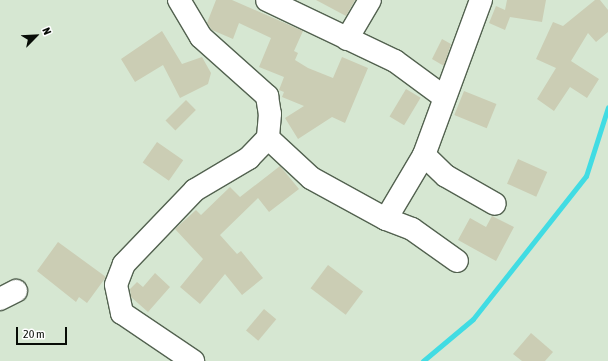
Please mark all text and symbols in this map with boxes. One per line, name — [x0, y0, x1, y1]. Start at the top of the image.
north arrow — [16, 16, 56, 56]
text: N — [40, 26, 54, 37]
scale bar — [18, 319, 69, 345]
text: 20 m — [23, 327, 45, 341]

